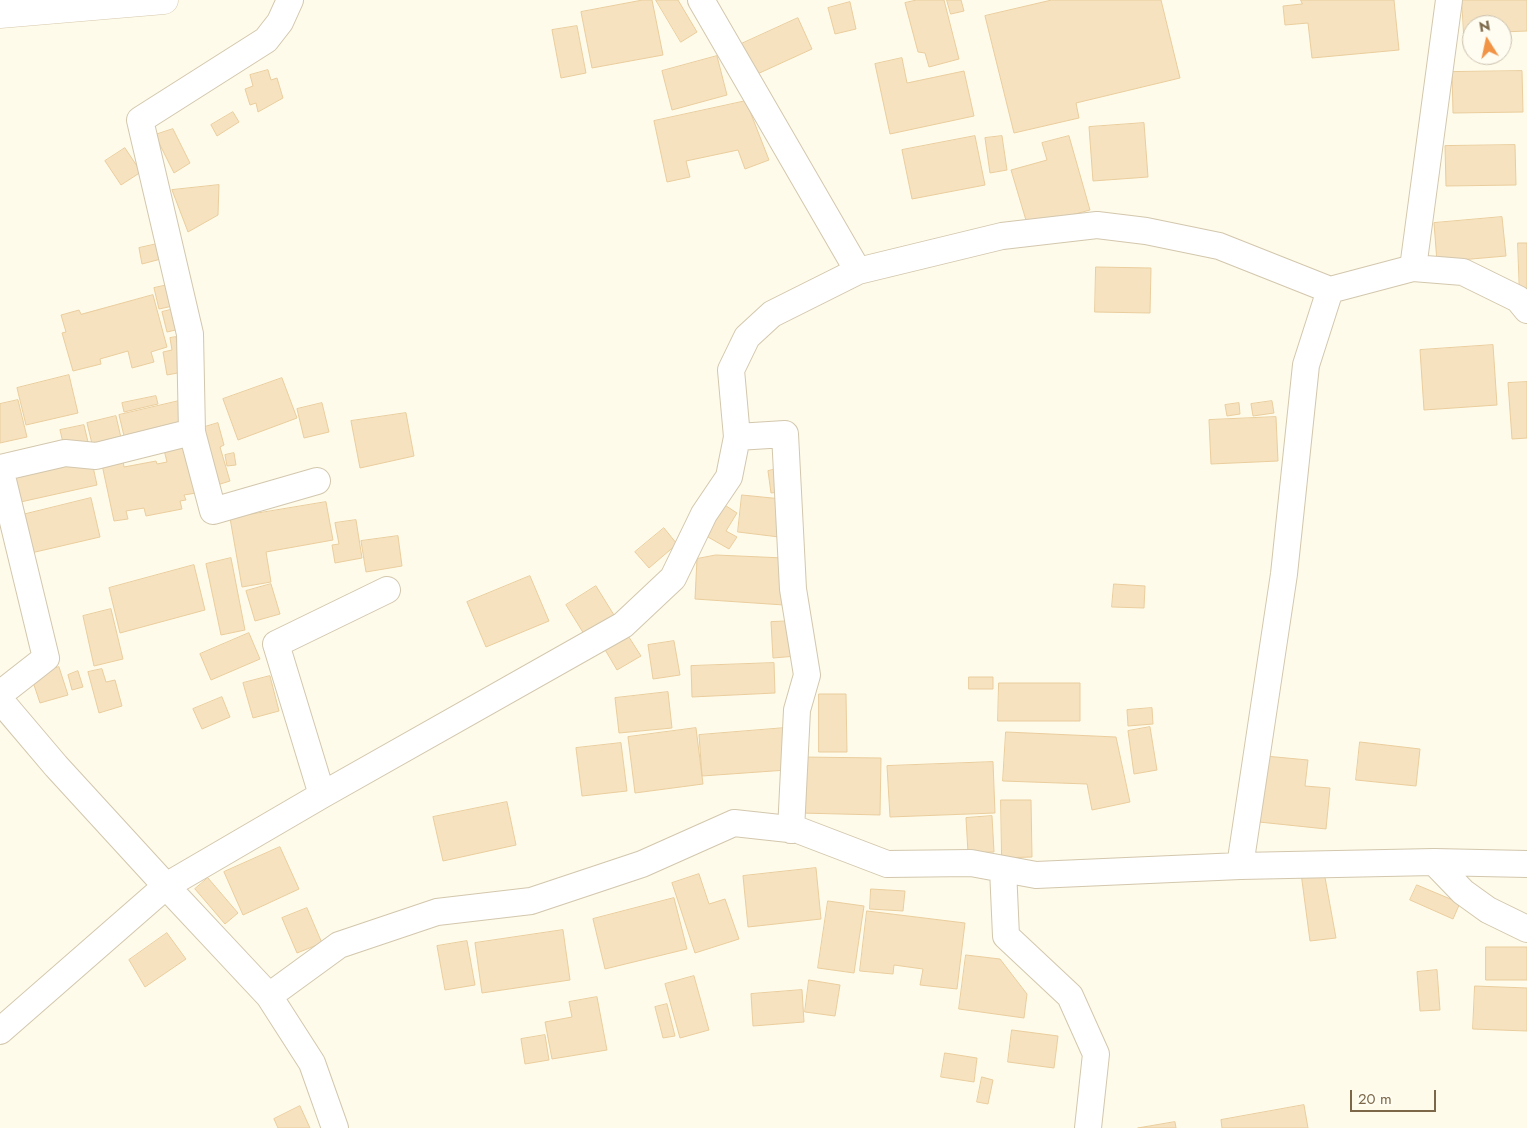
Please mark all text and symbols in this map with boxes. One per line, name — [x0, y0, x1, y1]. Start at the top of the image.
north arrow — [1462, 15, 1512, 65]
text: N — [1477, 15, 1492, 37]
scale bar — [1352, 1080, 1438, 1112]
text: 20 m — [1358, 1088, 1392, 1110]

